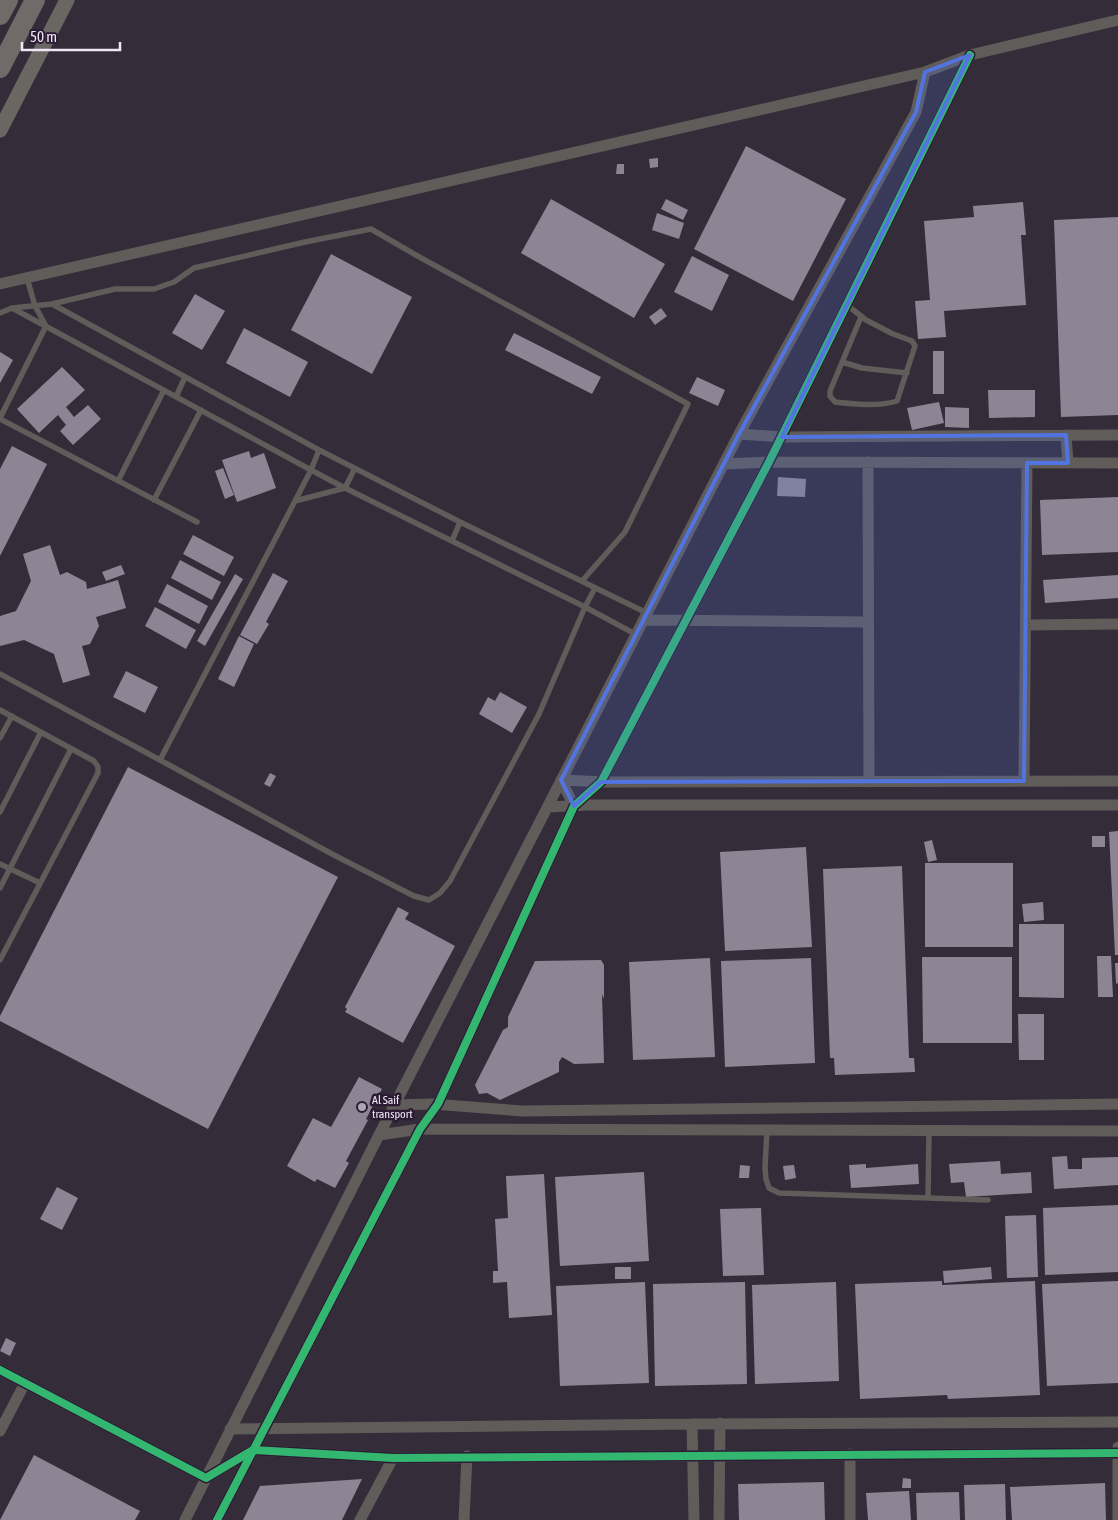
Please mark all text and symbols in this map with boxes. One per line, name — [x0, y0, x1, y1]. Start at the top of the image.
scale bar — [22, 20, 120, 52]
text: 50 m — [30, 28, 57, 45]
place label: Al Saif transport — [372, 1093, 413, 1121]
marker: Al Saif transport — [356, 1101, 368, 1113]

